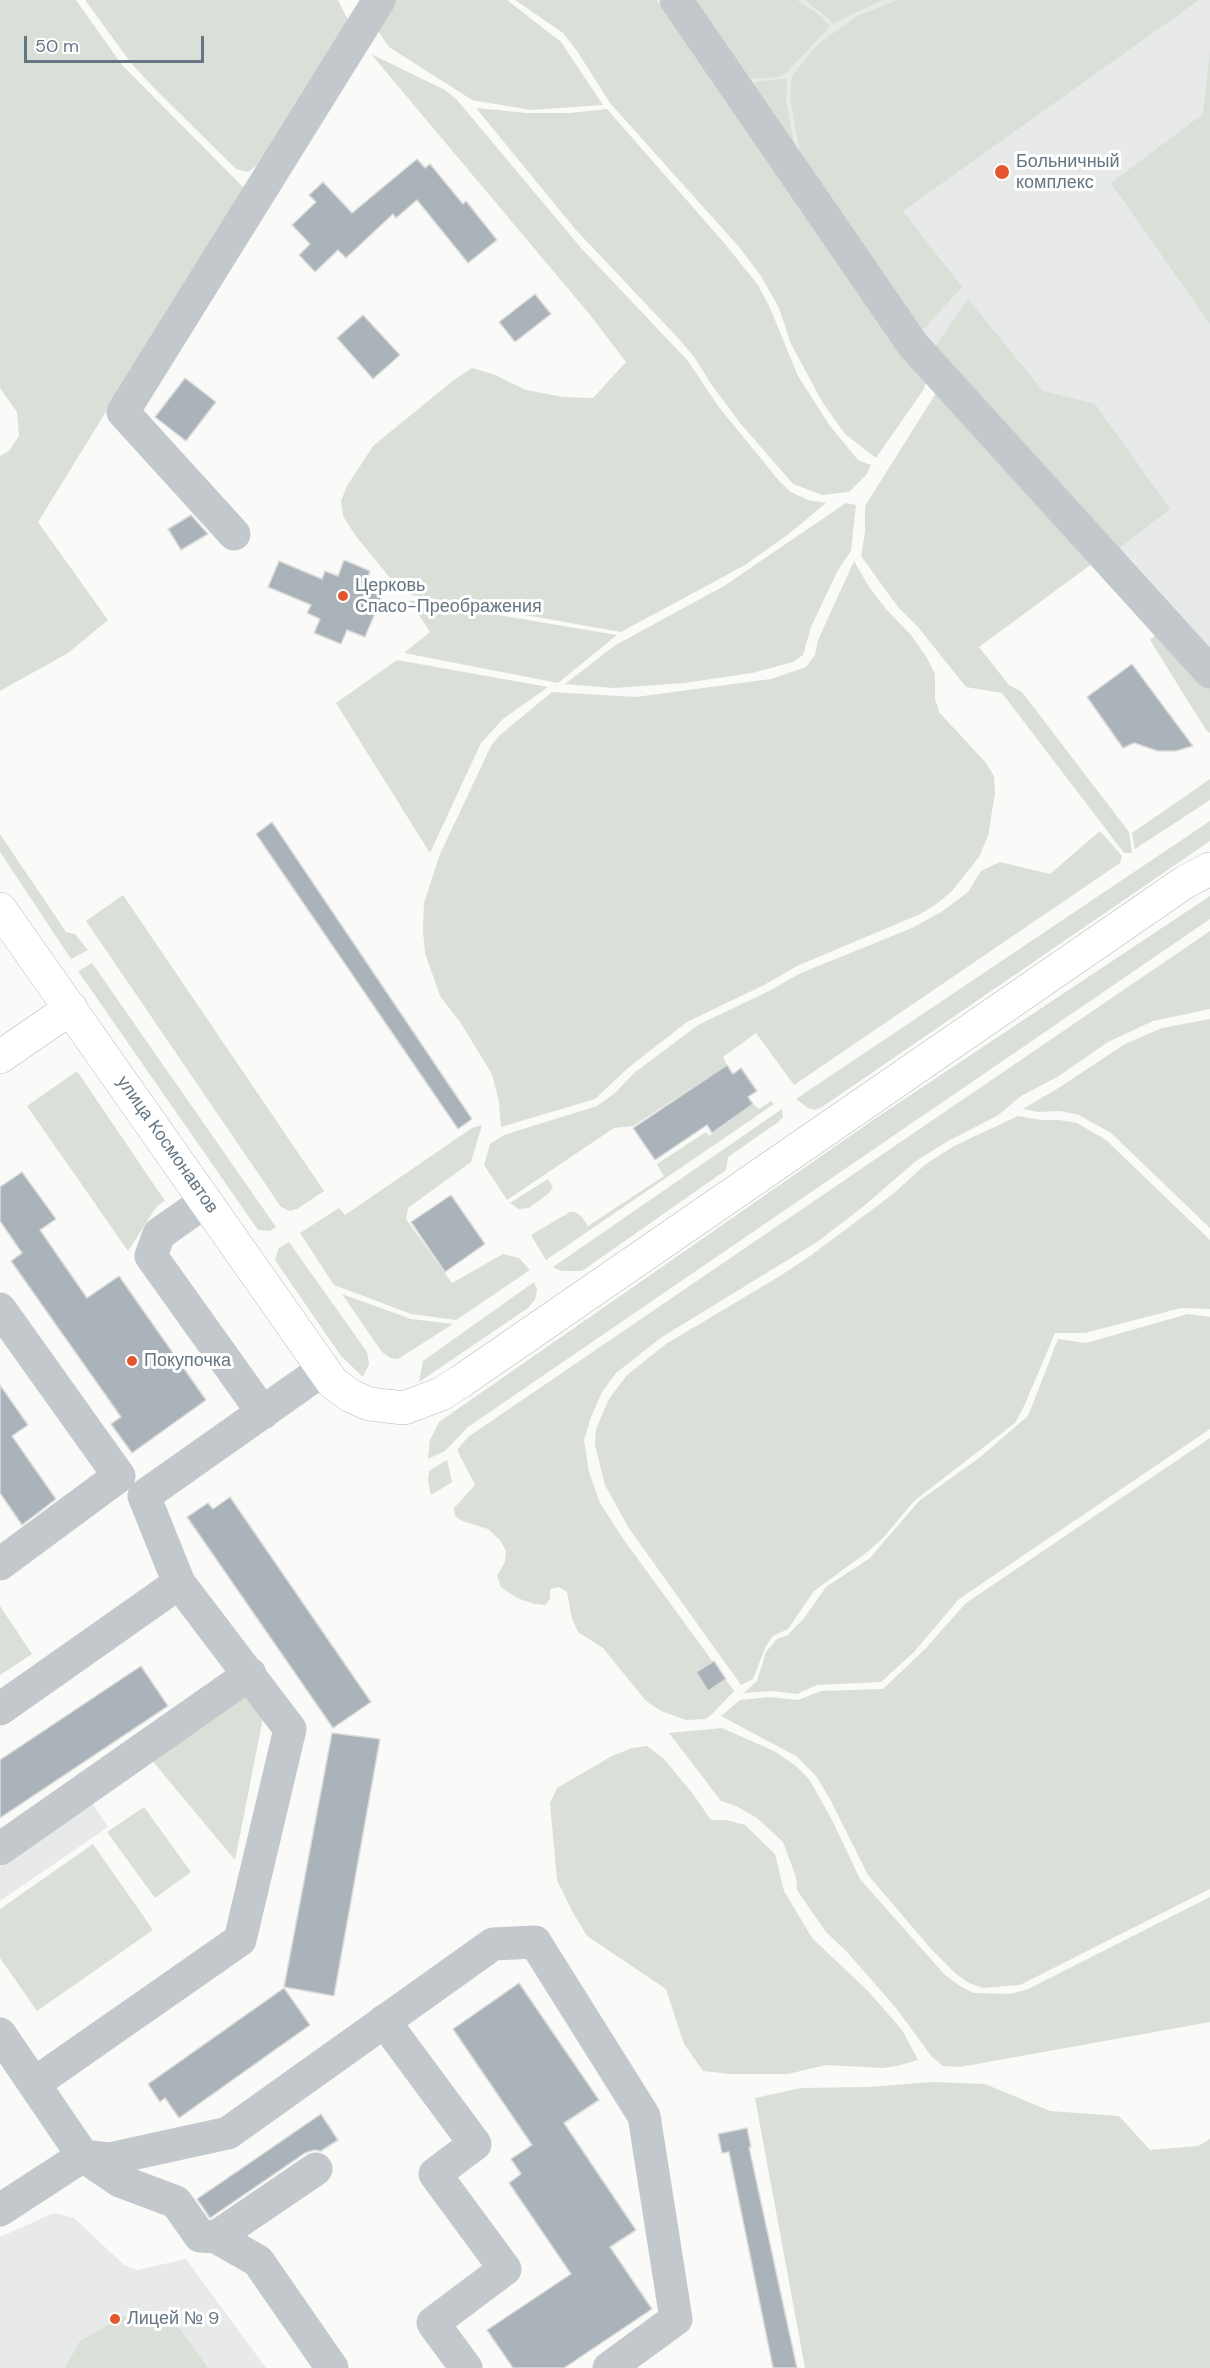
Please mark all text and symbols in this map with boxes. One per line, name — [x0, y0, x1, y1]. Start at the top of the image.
scale bar — [27, 24, 207, 62]
text: 50 m — [35, 34, 79, 58]
place label: Больничный комплекс — [1016, 151, 1120, 194]
marker: Больничный комплекс — [993, 163, 1011, 181]
place label: Церковь Спасо-Преображения — [355, 575, 542, 618]
marker: Церковь Спасо-Преображения — [336, 589, 350, 603]
street label: улица Космонавтов — [111, 1072, 223, 1218]
place label: Покупочка — [144, 1350, 231, 1372]
marker: Покупочка — [125, 1354, 139, 1368]
place label: Лицей № 9 — [127, 2308, 219, 2330]
marker: Лицей № 9 — [108, 2312, 122, 2326]

